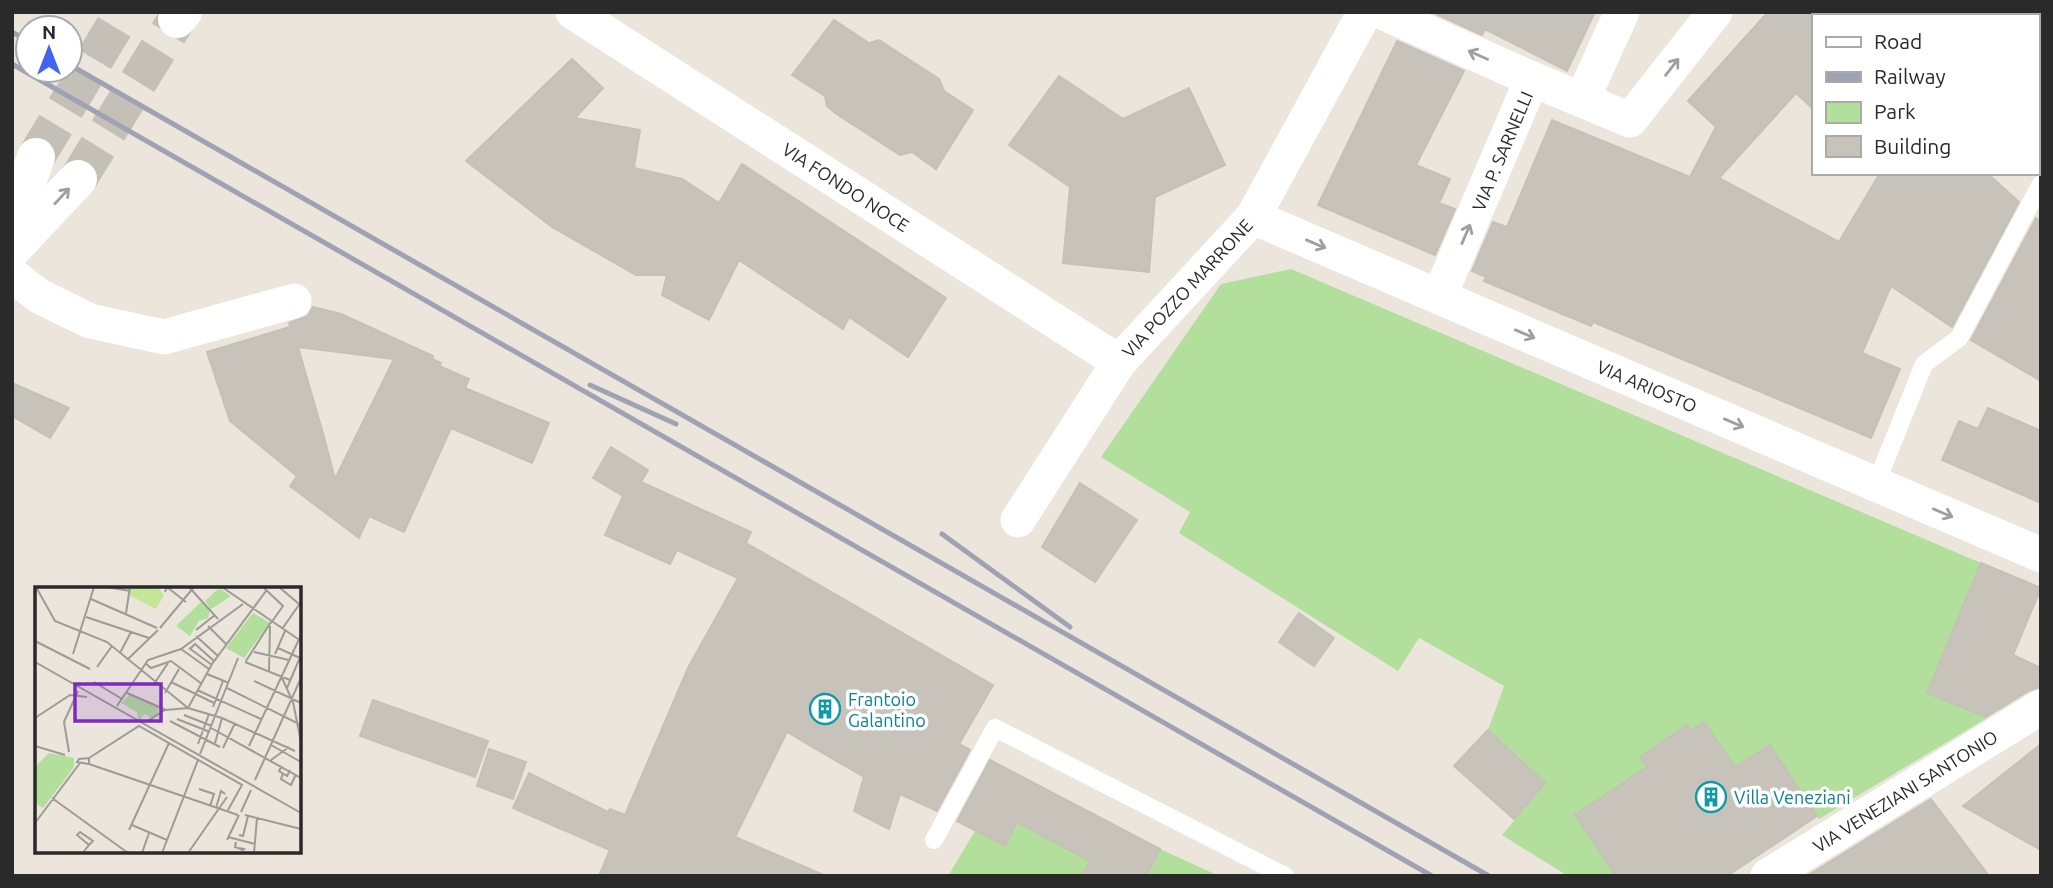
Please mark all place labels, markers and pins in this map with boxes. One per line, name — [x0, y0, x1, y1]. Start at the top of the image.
place label: Frantoio Galantino — [848, 689, 926, 730]
building icon: Frantoio Galantino — [808, 692, 842, 726]
building icon: Villa Veneziani — [1694, 780, 1728, 814]
place label: Villa Veneziani — [1734, 787, 1851, 807]

